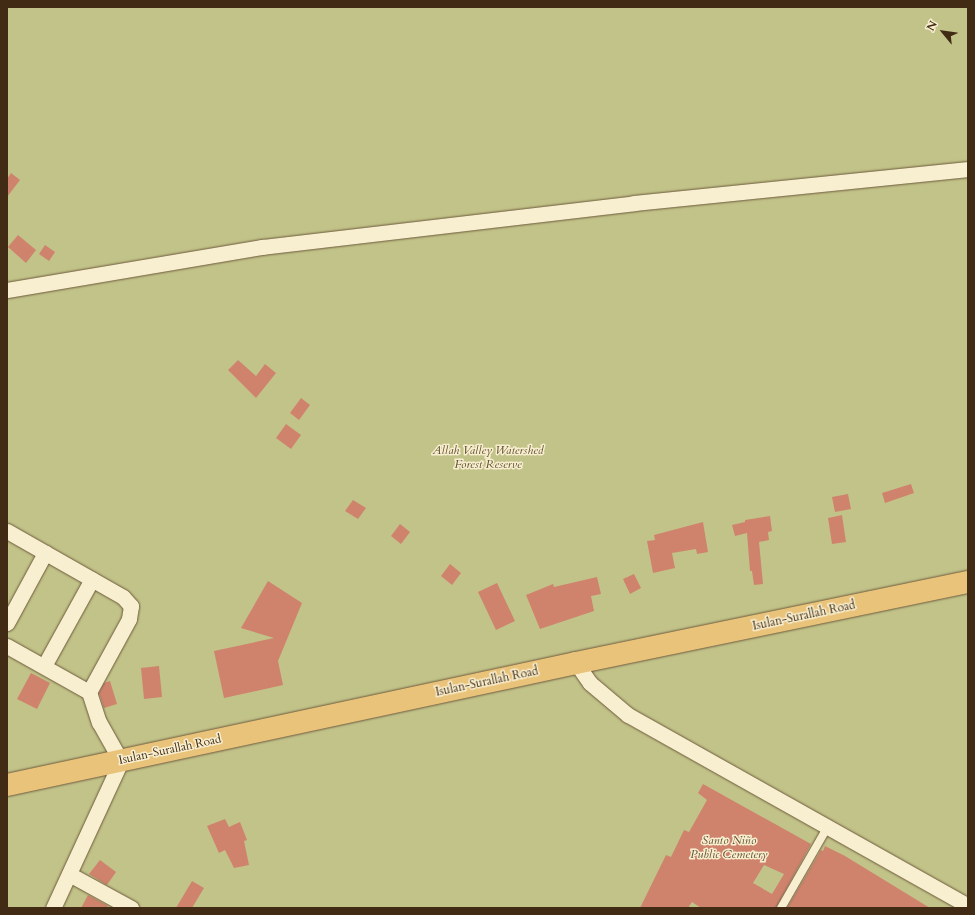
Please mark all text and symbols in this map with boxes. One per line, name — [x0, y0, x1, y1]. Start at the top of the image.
north arrow — [923, 12, 963, 52]
text: N — [923, 18, 941, 34]
park label: Allah Valley Watershed Forest Reserve — [432, 444, 544, 472]
street label: Isulan-Surallah Road — [751, 598, 857, 634]
street label: Isulan-Surallah Road — [434, 664, 540, 700]
street label: Isulan-Surallah Road — [117, 732, 223, 768]
park label: Santo Niño Public Cemetery — [690, 834, 768, 862]

